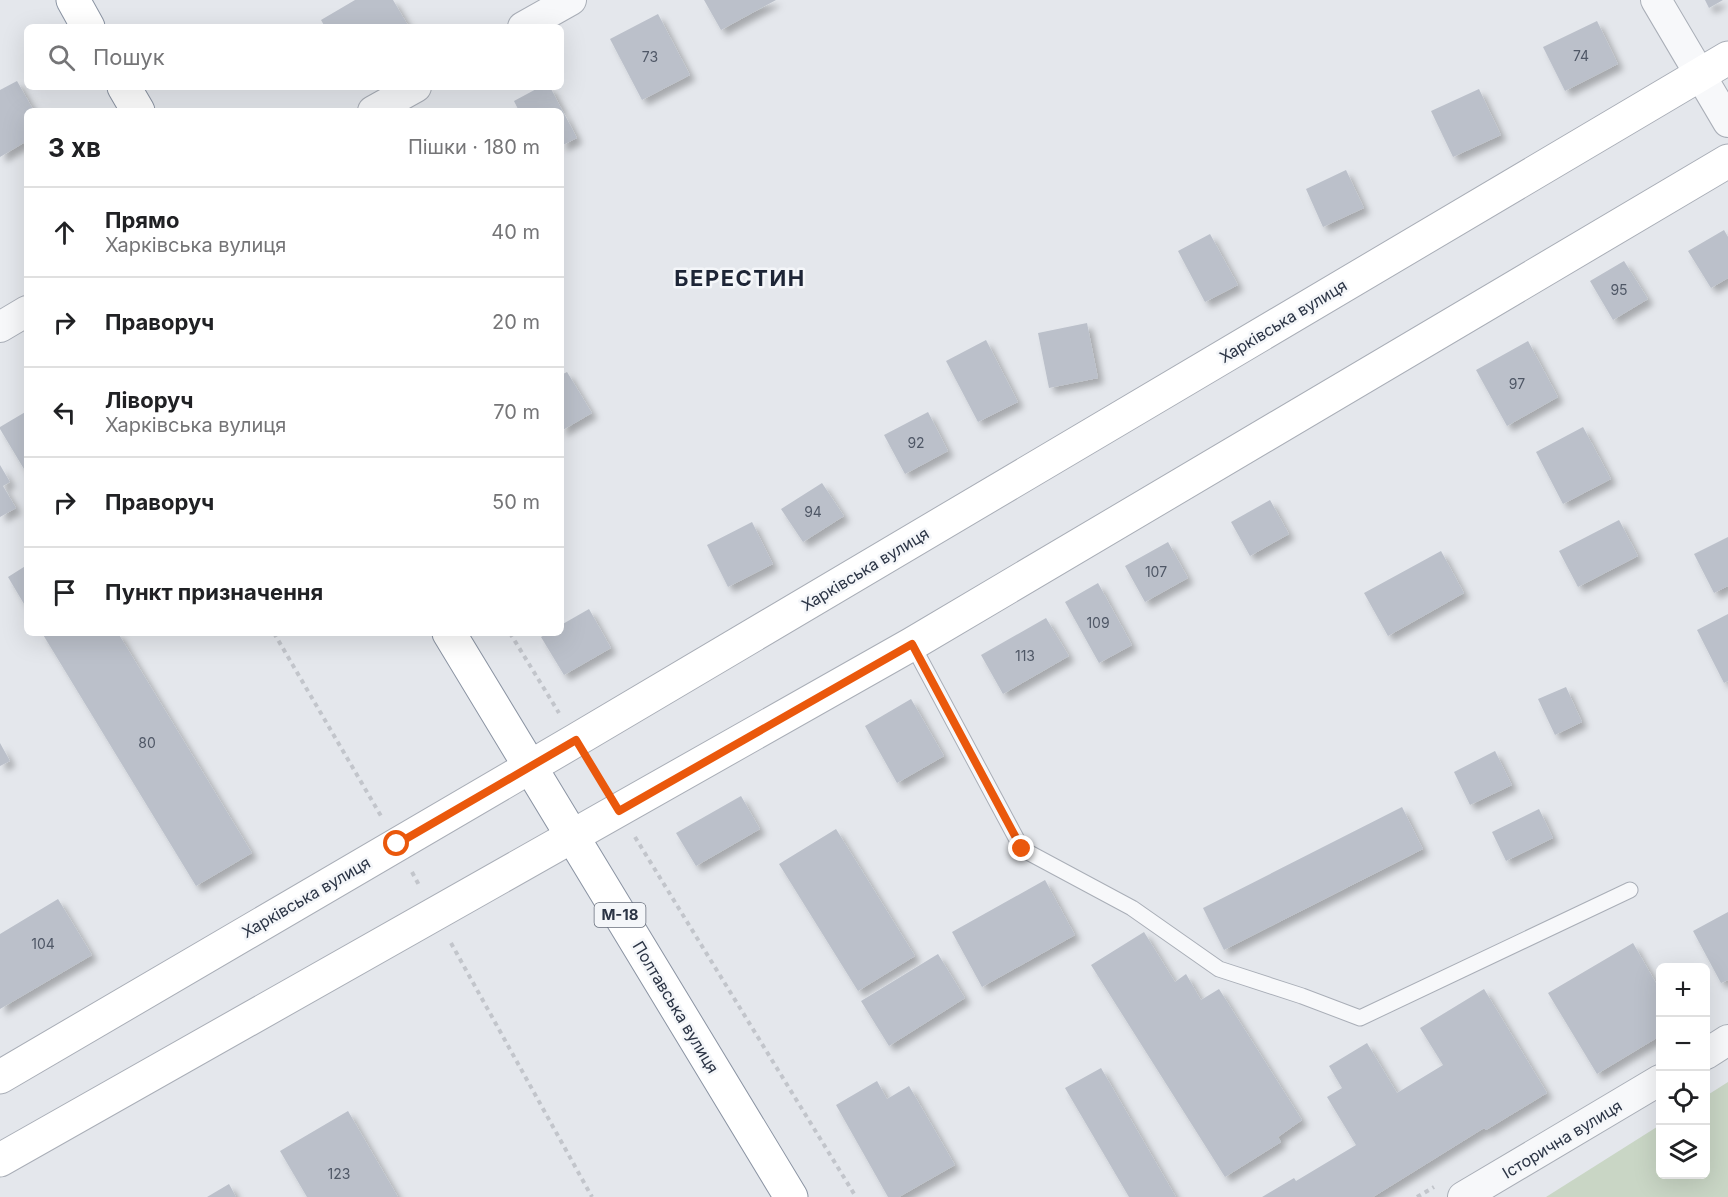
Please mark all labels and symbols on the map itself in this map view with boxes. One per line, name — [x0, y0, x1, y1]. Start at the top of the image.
house number: 74 — [1573, 47, 1589, 64]
house number: 73 — [642, 48, 658, 65]
district label: БЕРЕСТИН — [674, 265, 806, 291]
street label: Харківська вулиця — [1216, 275, 1350, 367]
house number: 95 — [1610, 281, 1628, 298]
house number: 97 — [1509, 375, 1525, 392]
house number: 92 — [907, 434, 925, 451]
house number: 94 — [804, 503, 822, 520]
street label: Харківська вулиця — [798, 523, 932, 615]
house number: 107 — [1145, 563, 1167, 580]
house number: 109 — [1086, 614, 1110, 631]
house number: 113 — [1015, 647, 1035, 664]
house number: 80 — [138, 734, 156, 751]
route start — [383, 830, 409, 856]
route end — [1008, 835, 1034, 861]
street label: Харківська вулиця — [238, 852, 374, 942]
road number: М-18 — [594, 903, 646, 927]
house number: 104 — [31, 935, 55, 952]
street label: Полтавська вулиця — [629, 937, 723, 1077]
street label: Історична вулиця — [1499, 1095, 1625, 1183]
house number: 123 — [328, 1165, 350, 1182]

